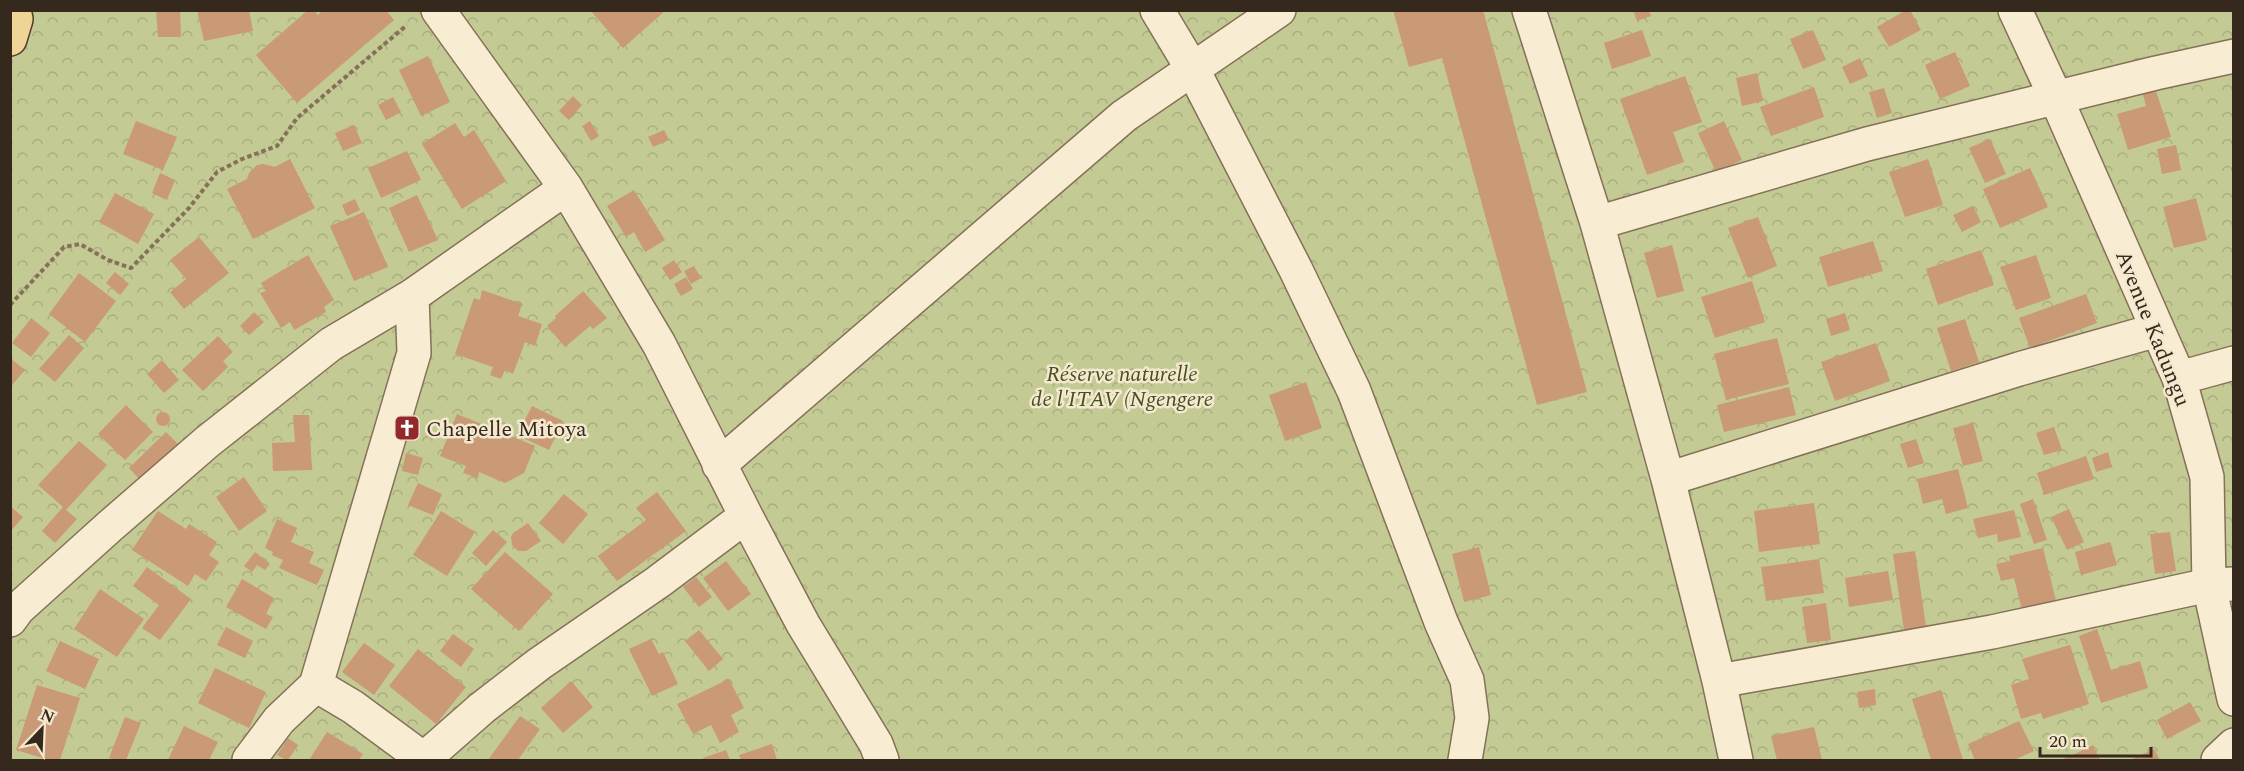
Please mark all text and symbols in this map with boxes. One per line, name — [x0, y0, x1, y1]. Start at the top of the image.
street label: Avenue Kadungu — [2106, 245, 2199, 412]
park label: Réserve naturelle de l'ITAV (Ngengere — [1031, 358, 1213, 416]
church icon: Chapelle Mitoya — [392, 413, 422, 443]
place label: Chapelle Mitoya — [426, 413, 587, 446]
north arrow — [12, 699, 72, 759]
text: N — [37, 703, 58, 730]
scale bar — [2040, 720, 2151, 758]
text: 20 m — [2049, 728, 2087, 755]

